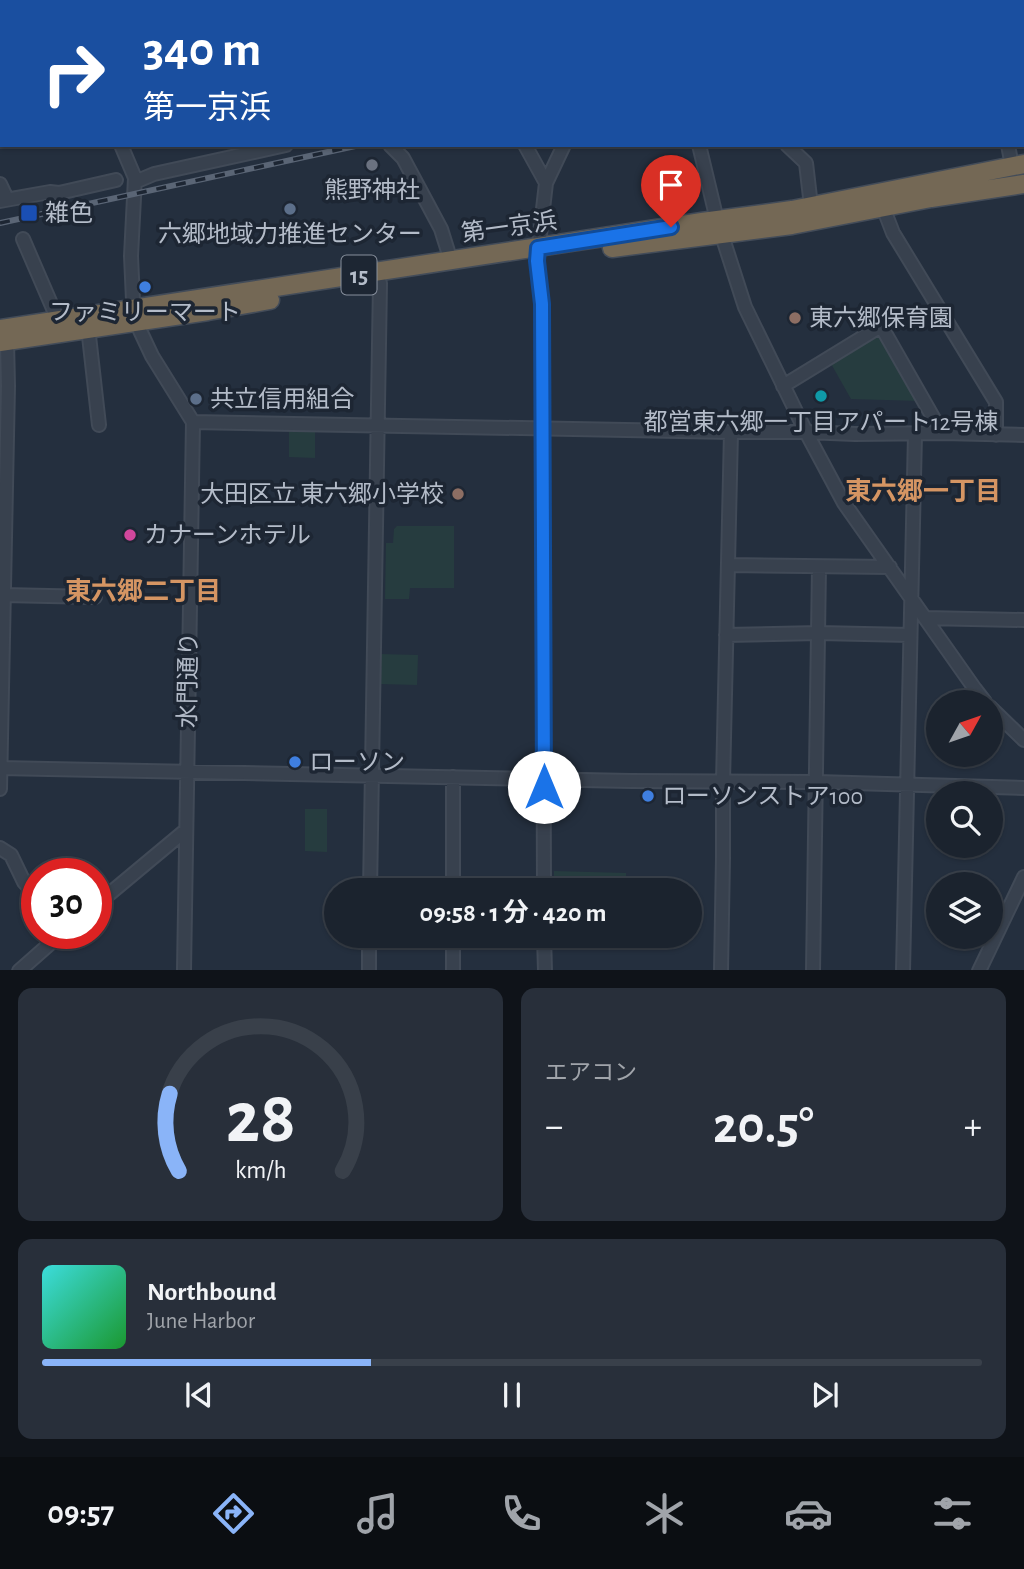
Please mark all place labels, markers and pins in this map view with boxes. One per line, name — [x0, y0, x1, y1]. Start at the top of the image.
pin — [641, 155, 701, 227]
marker: 熊野神社 — [364, 157, 380, 173]
place label: 熊野神社 — [324, 177, 420, 203]
place label: 雑色 — [45, 200, 93, 226]
marker: 六郷地域力推進センター — [282, 201, 298, 217]
marker: 雑色 — [19, 203, 39, 223]
place label: 六郷地域力推進センター — [158, 221, 422, 247]
marker: ファミリーマート — [137, 279, 153, 295]
place label: ファミリーマート — [49, 301, 241, 325]
place label: 東六郷保育園 — [809, 305, 953, 331]
marker: 東六郷保育園 — [787, 310, 803, 326]
place label: 共立信用組合 — [210, 386, 354, 412]
marker: 都営東六郷一丁目アパート12号棟 — [813, 388, 829, 404]
marker: 共立信用組合 — [188, 391, 204, 407]
place label: 都営東六郷一丁目アパート12号棟 — [644, 409, 998, 435]
place label: 大田区立 東六郷小学校 — [200, 481, 444, 507]
marker: 大田区立 東六郷小学校 — [450, 486, 466, 502]
place label: カナーンホテル — [144, 523, 311, 548]
marker: カナーンホテル — [122, 527, 138, 543]
place label: ローソン — [309, 751, 405, 775]
marker: ローソン — [287, 754, 303, 770]
place label: ローソンストア100 — [662, 785, 863, 809]
marker: ローソンストア100 — [640, 788, 656, 804]

